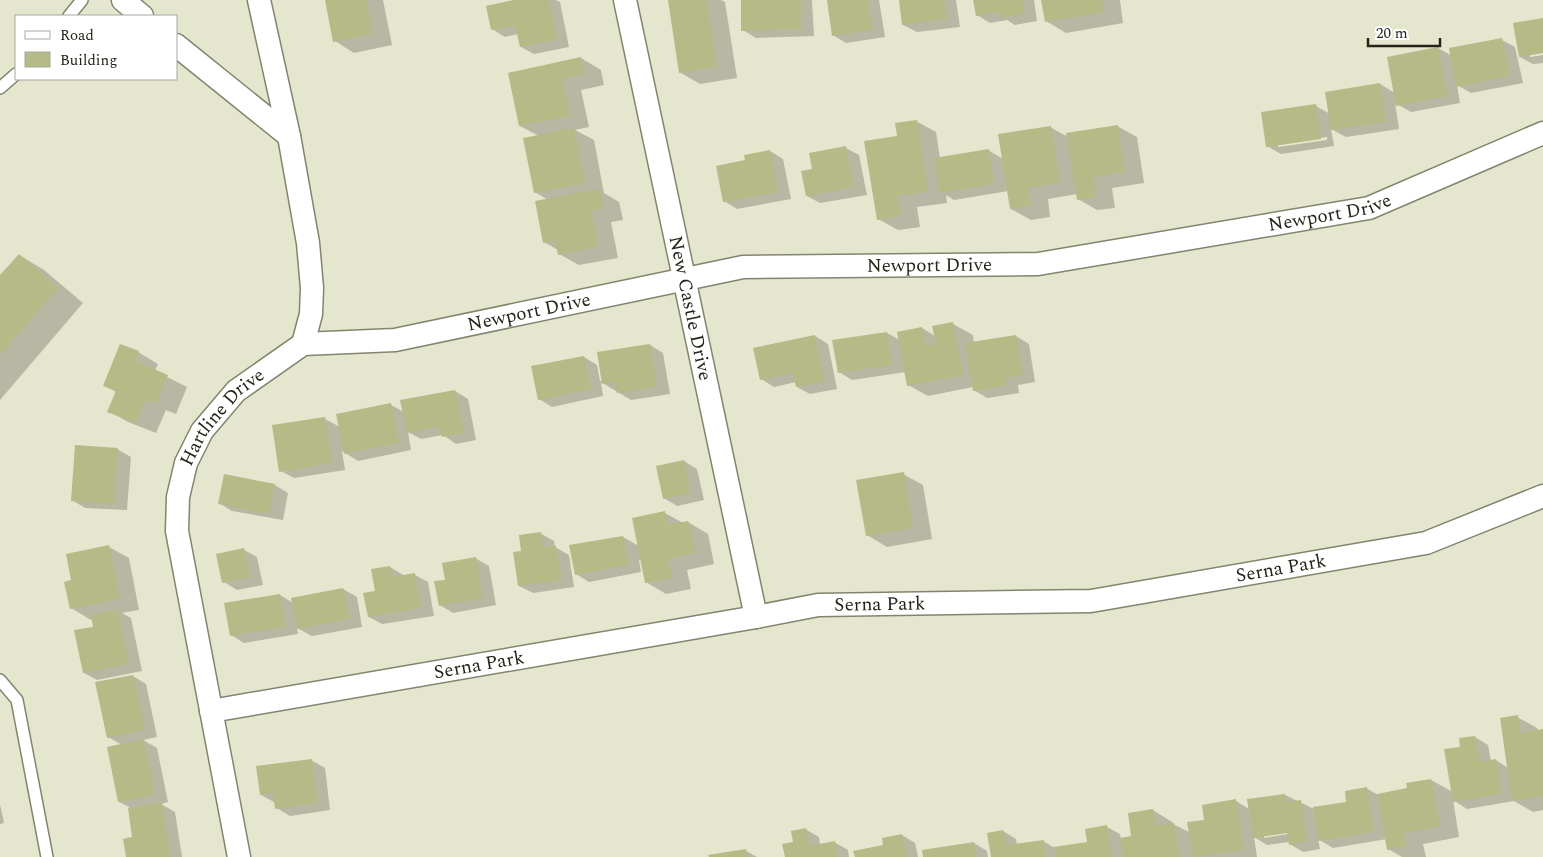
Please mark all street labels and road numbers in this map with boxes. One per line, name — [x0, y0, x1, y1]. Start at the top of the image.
street label: Newport Drive — [1266, 185, 1396, 239]
street label: New Castle Drive — [661, 233, 720, 383]
street label: Newport Drive — [866, 250, 992, 280]
street label: Newport Drive — [465, 285, 593, 339]
street label: Hartline Drive — [172, 361, 271, 471]
street label: Serna Park — [1233, 546, 1329, 590]
street label: Serna Park — [834, 589, 926, 619]
street label: Serna Park — [432, 643, 527, 687]

